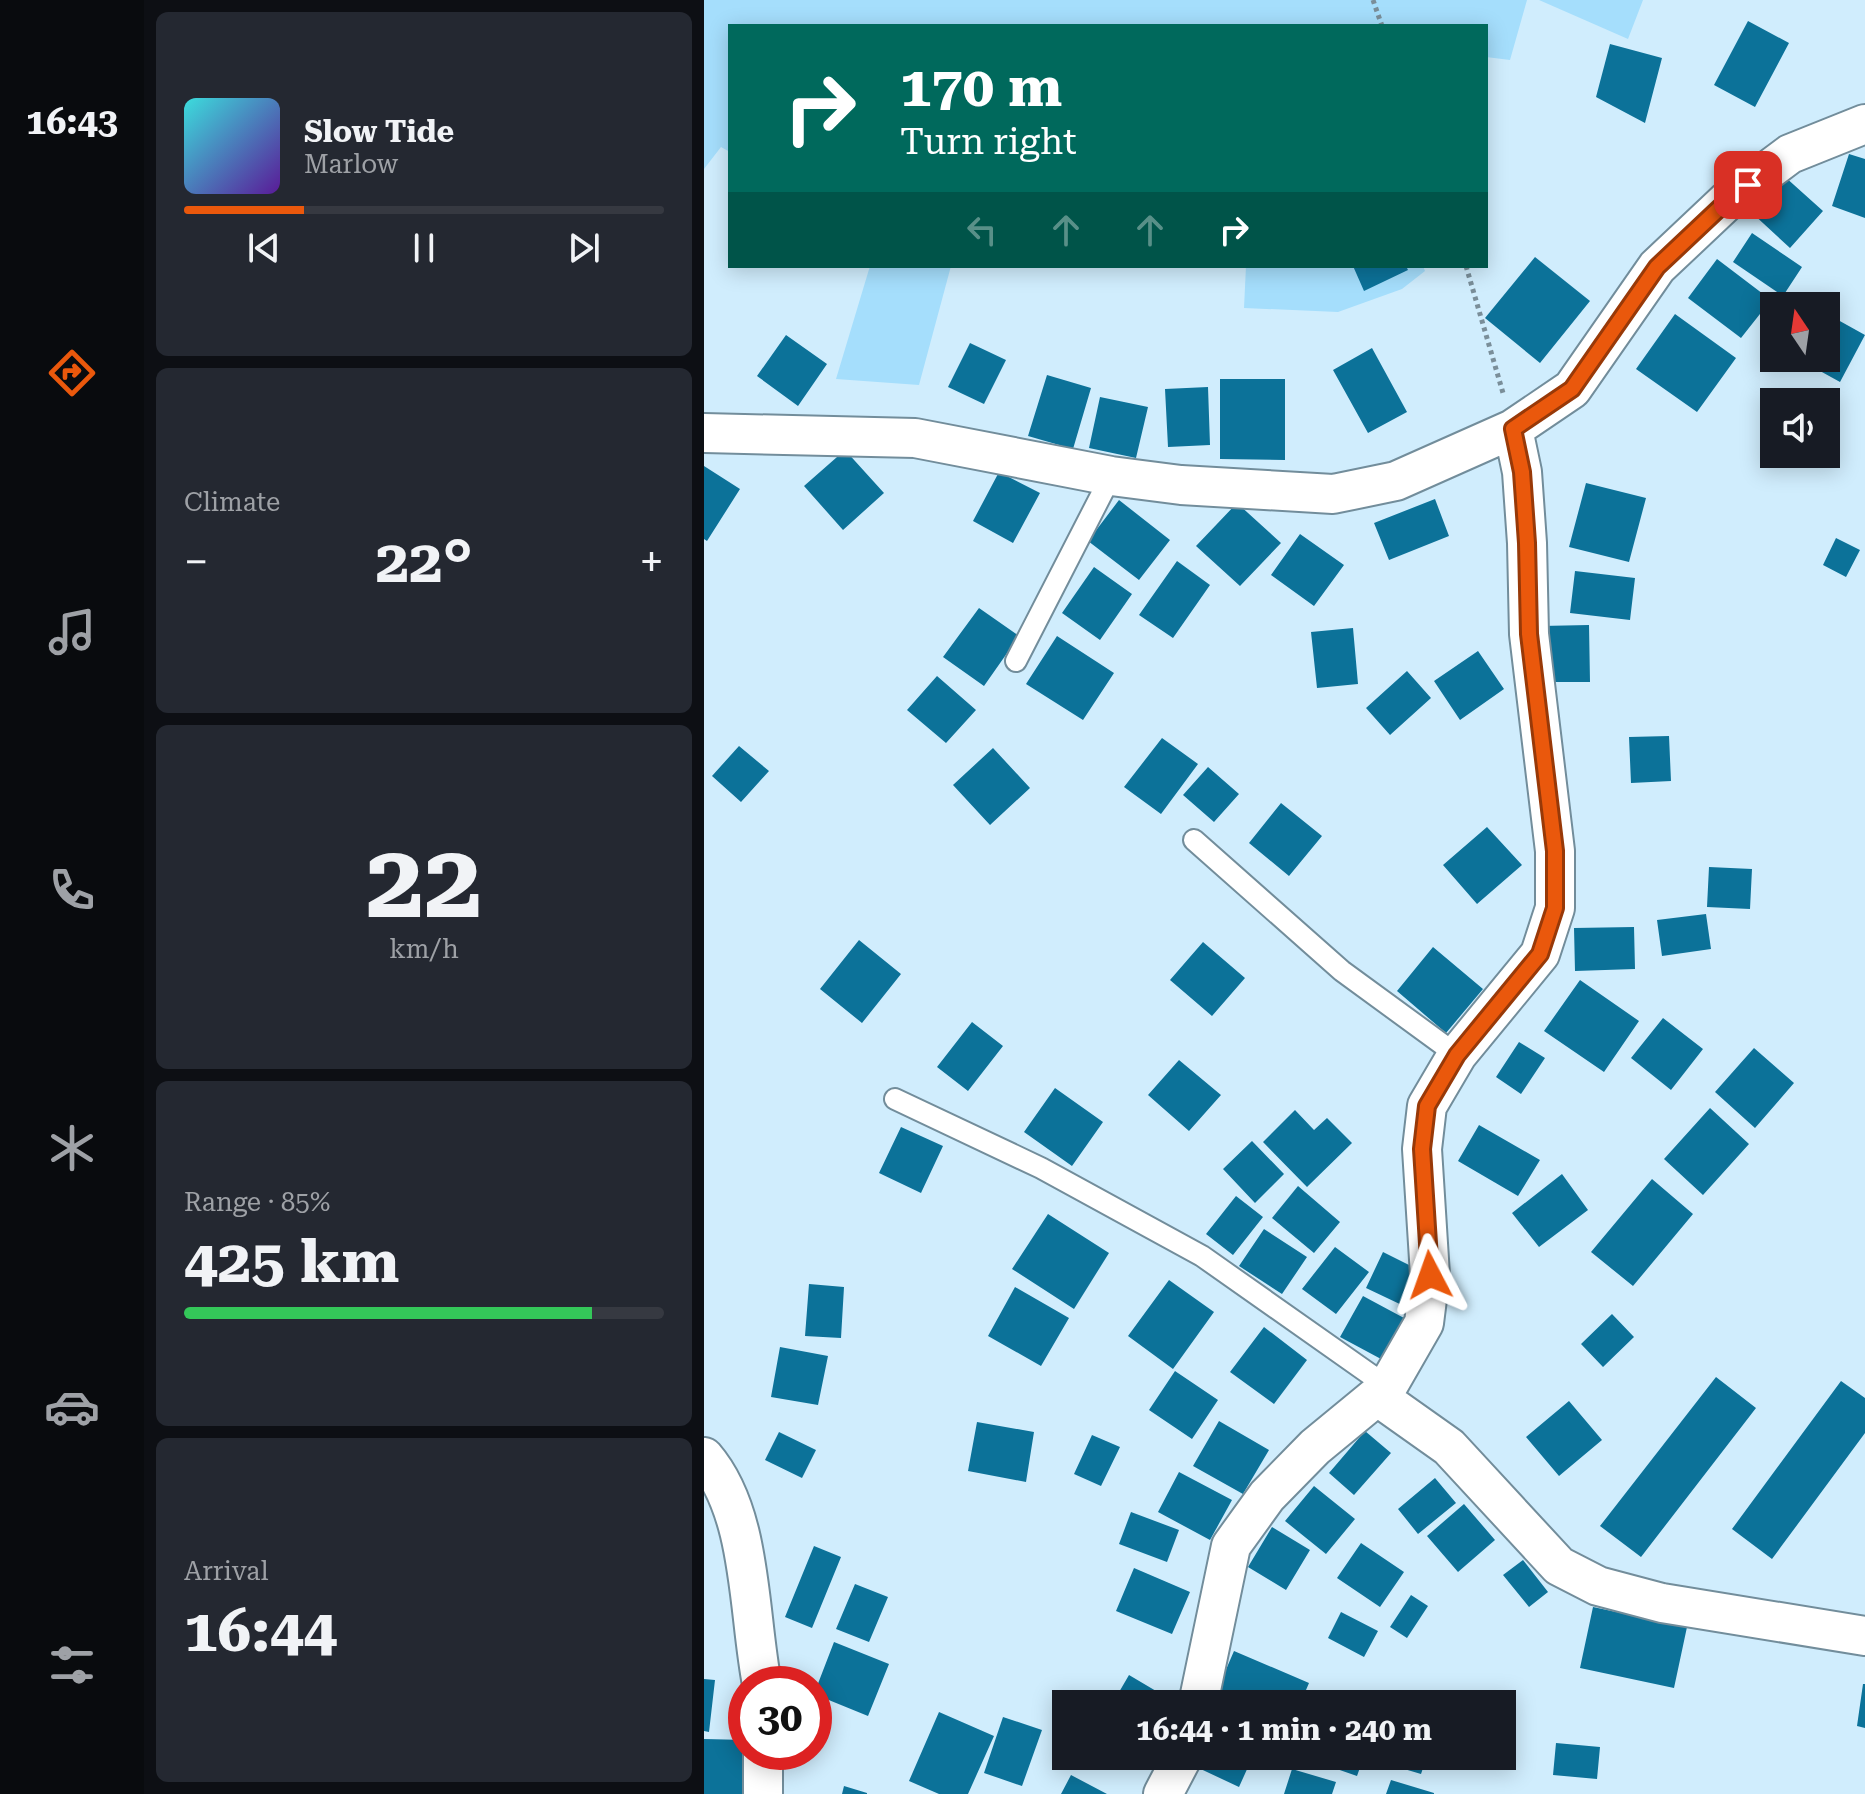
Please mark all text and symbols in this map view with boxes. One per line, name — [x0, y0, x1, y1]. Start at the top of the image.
text: 170 m — [900, 54, 1062, 120]
icon: right — [768, 56, 872, 160]
text: 16:43 — [26, 101, 118, 143]
text: Slow Tide — [304, 114, 454, 149]
text: Turn right — [900, 121, 1077, 163]
text: Marlow — [304, 149, 398, 179]
pin — [1714, 151, 1782, 219]
icon: arrive — [1726, 163, 1770, 207]
icon: left — [960, 208, 1004, 252]
icon: ahead — [1044, 208, 1088, 252]
icon: ahead — [1128, 208, 1172, 252]
icon: right — [1212, 208, 1256, 252]
icon: previous — [242, 226, 286, 270]
icon: pause — [402, 226, 446, 270]
icon: next — [562, 226, 606, 270]
north arrow — [1760, 292, 1840, 372]
map controls — [1760, 292, 1840, 468]
icon: directions — [44, 345, 100, 401]
button: sound — [1760, 388, 1840, 468]
text: Climate — [184, 487, 280, 517]
text: 22° — [375, 526, 473, 597]
text: − — [184, 536, 209, 588]
text: + — [639, 536, 664, 588]
icon: music — [44, 604, 100, 660]
text: 22 — [366, 821, 482, 942]
icon: phone — [44, 862, 100, 918]
text: km/h — [389, 934, 459, 964]
icon: climate — [44, 1120, 100, 1176]
text: Range · 85% — [184, 1187, 330, 1217]
text: 425 km — [184, 1226, 399, 1297]
position arrow — [1388, 1233, 1472, 1317]
icon: car — [44, 1379, 100, 1435]
text: Arrival — [184, 1556, 269, 1586]
text: 16:44 — [184, 1595, 337, 1666]
icon: filters — [44, 1637, 100, 1693]
speed limit sign: 30 — [728, 1666, 832, 1770]
text: 16:44 · 1 min · 240 m — [1136, 1712, 1432, 1747]

